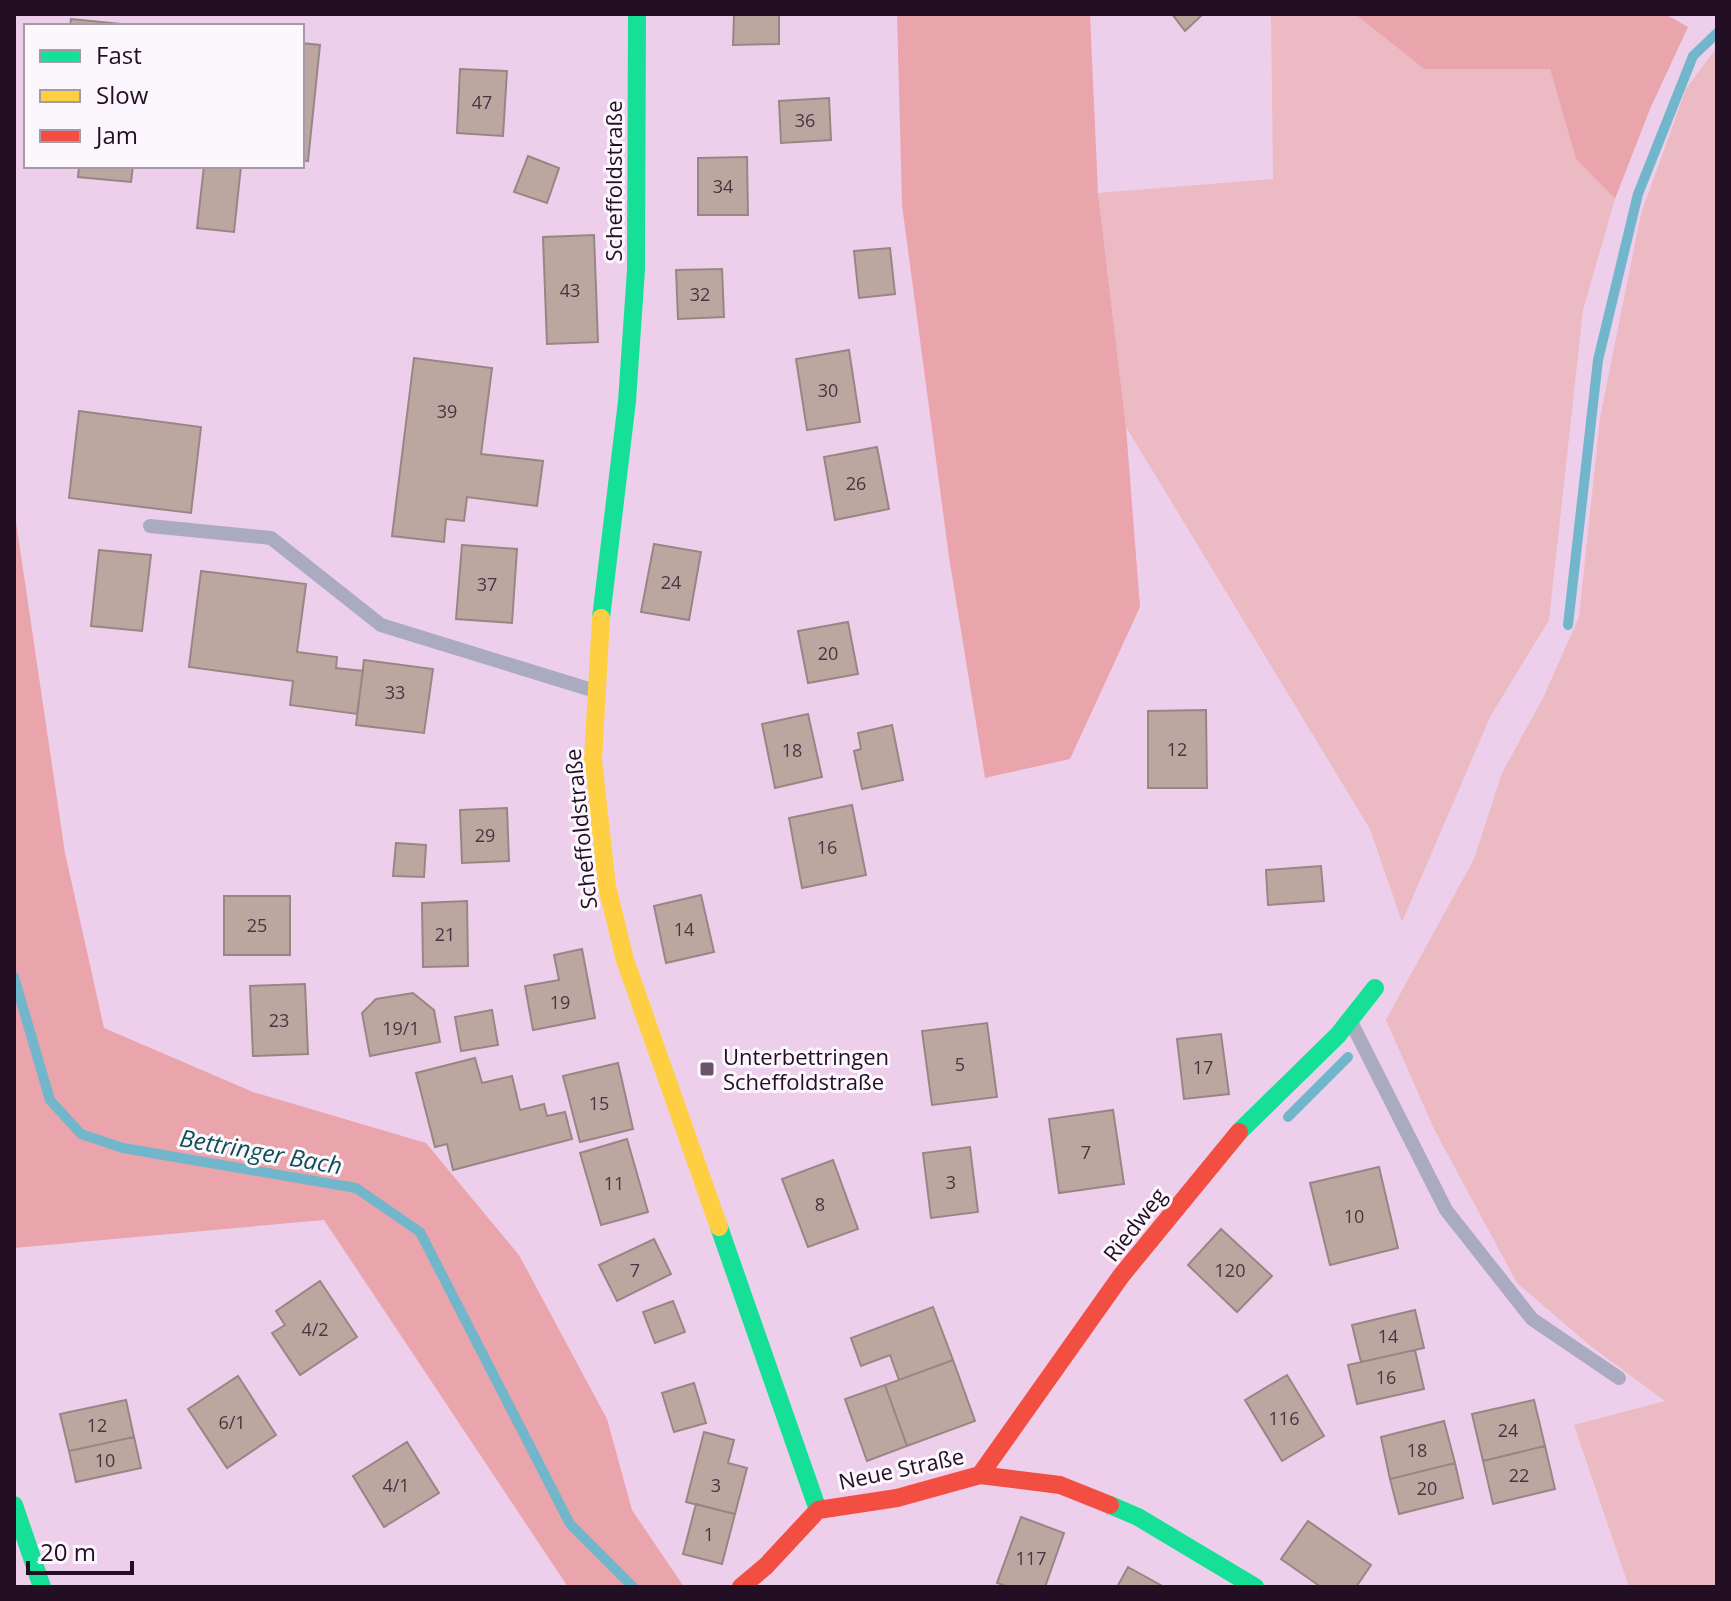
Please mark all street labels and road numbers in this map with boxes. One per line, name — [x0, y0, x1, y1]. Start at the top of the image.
street label: Scheffoldstraße — [598, 100, 628, 262]
street label: Scheffoldstraße — [557, 747, 603, 911]
street label: Riedweg — [1096, 1181, 1172, 1267]
street label: Neue Straße — [835, 1440, 967, 1496]

